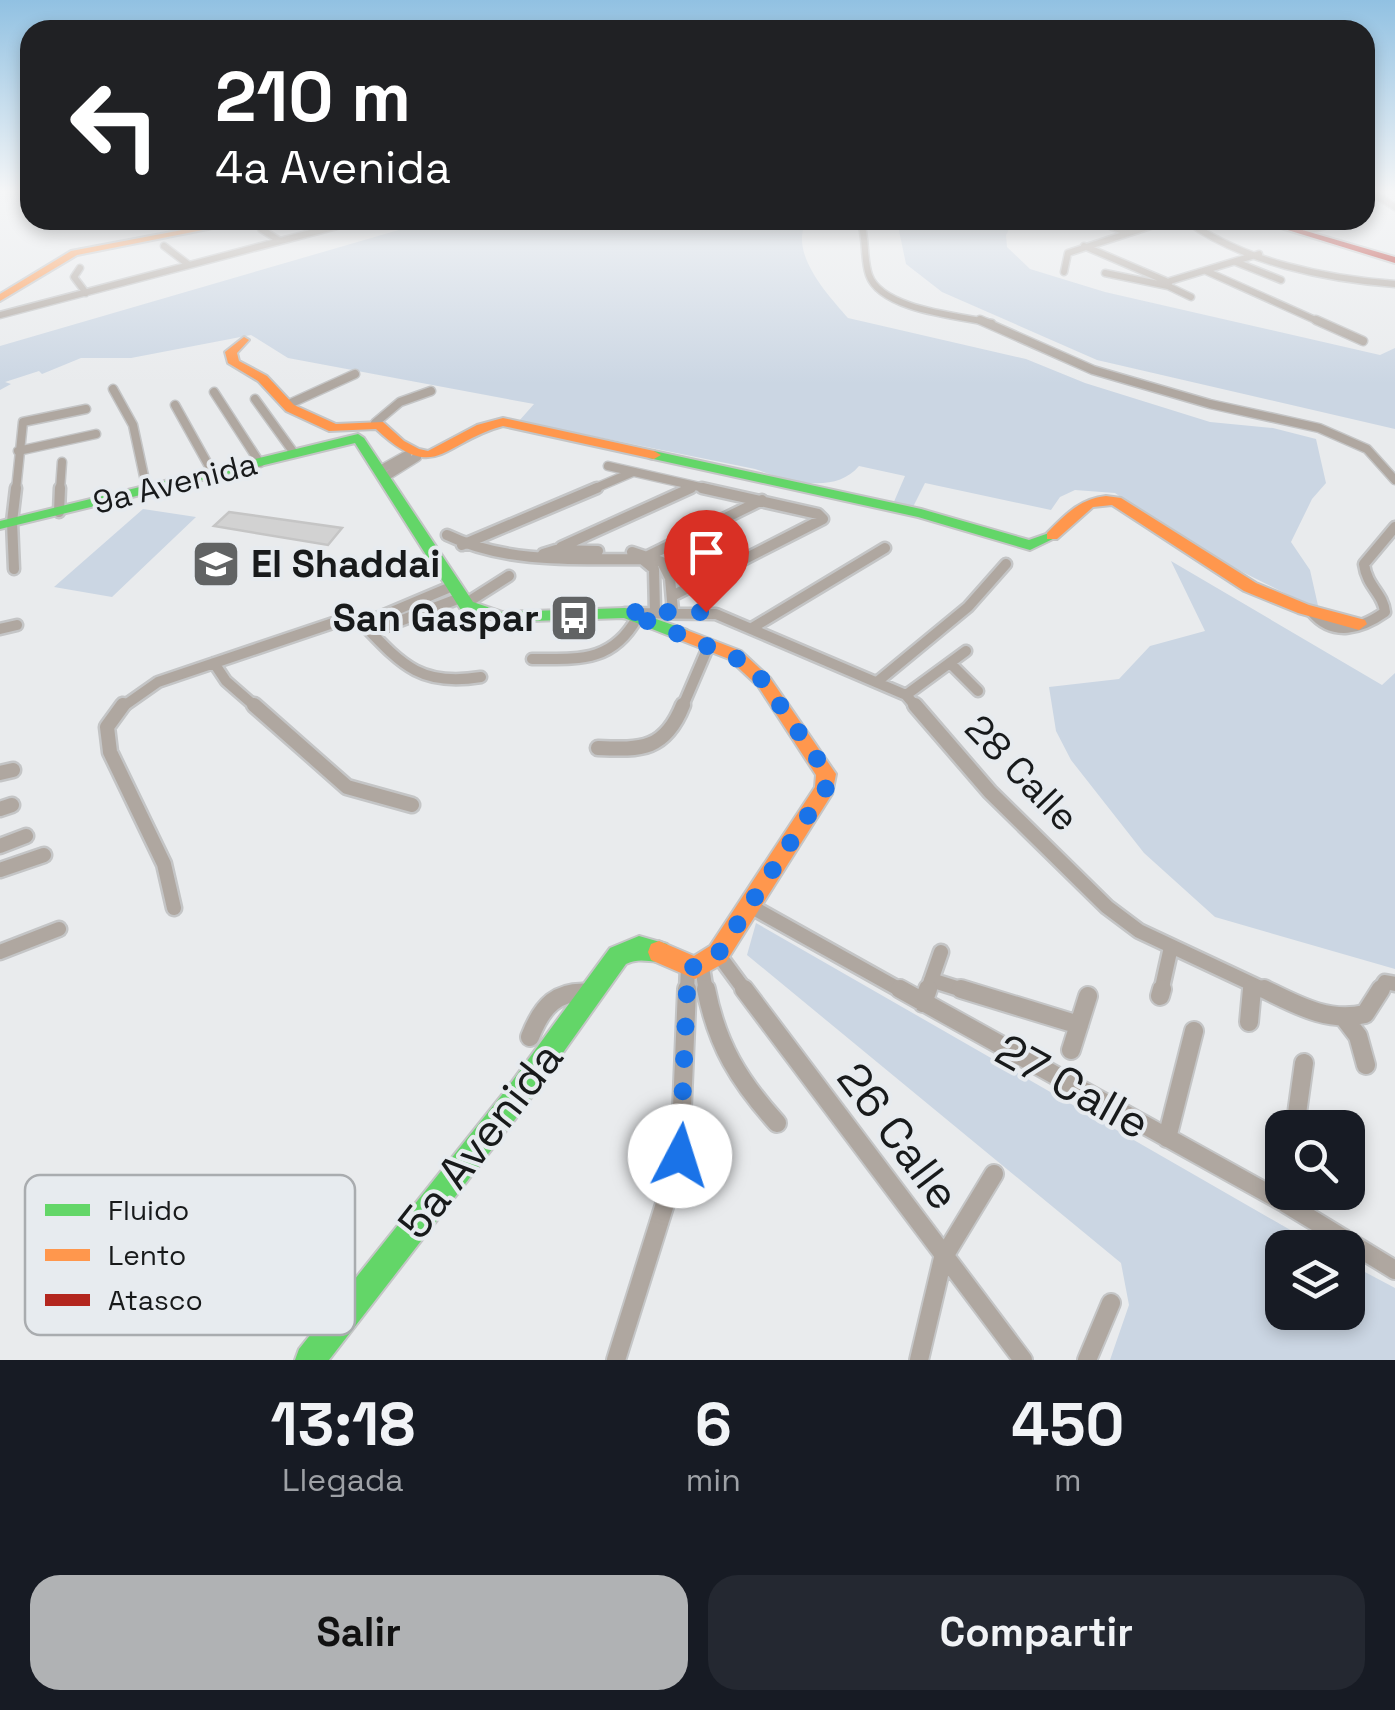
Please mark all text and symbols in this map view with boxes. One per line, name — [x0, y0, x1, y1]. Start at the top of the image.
text: 210 m — [215, 52, 411, 141]
icon: left — [50, 60, 180, 190]
text: 4a Avenida — [215, 139, 451, 196]
street label: 9a Avenida — [89, 443, 261, 523]
pin — [664, 510, 749, 613]
icon: arrive — [679, 525, 734, 580]
school or university icon: El Shaddai — [190, 538, 242, 590]
place label: El Shaddai — [251, 540, 440, 588]
bus stop icon: San Gaspar — [548, 592, 600, 644]
place label: San Gaspar — [333, 594, 539, 642]
street label: 28 Calle — [955, 705, 1089, 841]
street label: 27 Calle — [986, 1021, 1160, 1152]
street label: 5a Avenida — [386, 1030, 575, 1250]
street label: 26 Calle — [825, 1051, 972, 1221]
position arrow — [628, 1104, 732, 1208]
map controls — [1265, 1110, 1365, 1330]
button: search — [1265, 1110, 1365, 1210]
legend — [25, 1175, 355, 1335]
text: Fluido — [108, 1192, 189, 1228]
button: layers — [1265, 1230, 1365, 1330]
text: Lento — [108, 1237, 186, 1273]
text: Atasco — [108, 1282, 203, 1318]
text: 13:18 — [271, 1386, 415, 1463]
text: 6 — [695, 1386, 732, 1463]
text: 450 — [1011, 1386, 1124, 1463]
text: Llegada — [282, 1460, 404, 1500]
text: min — [686, 1460, 741, 1500]
text: m — [1054, 1460, 1082, 1500]
button: Salir — [30, 1575, 688, 1690]
button: Compartir — [708, 1575, 1365, 1690]

